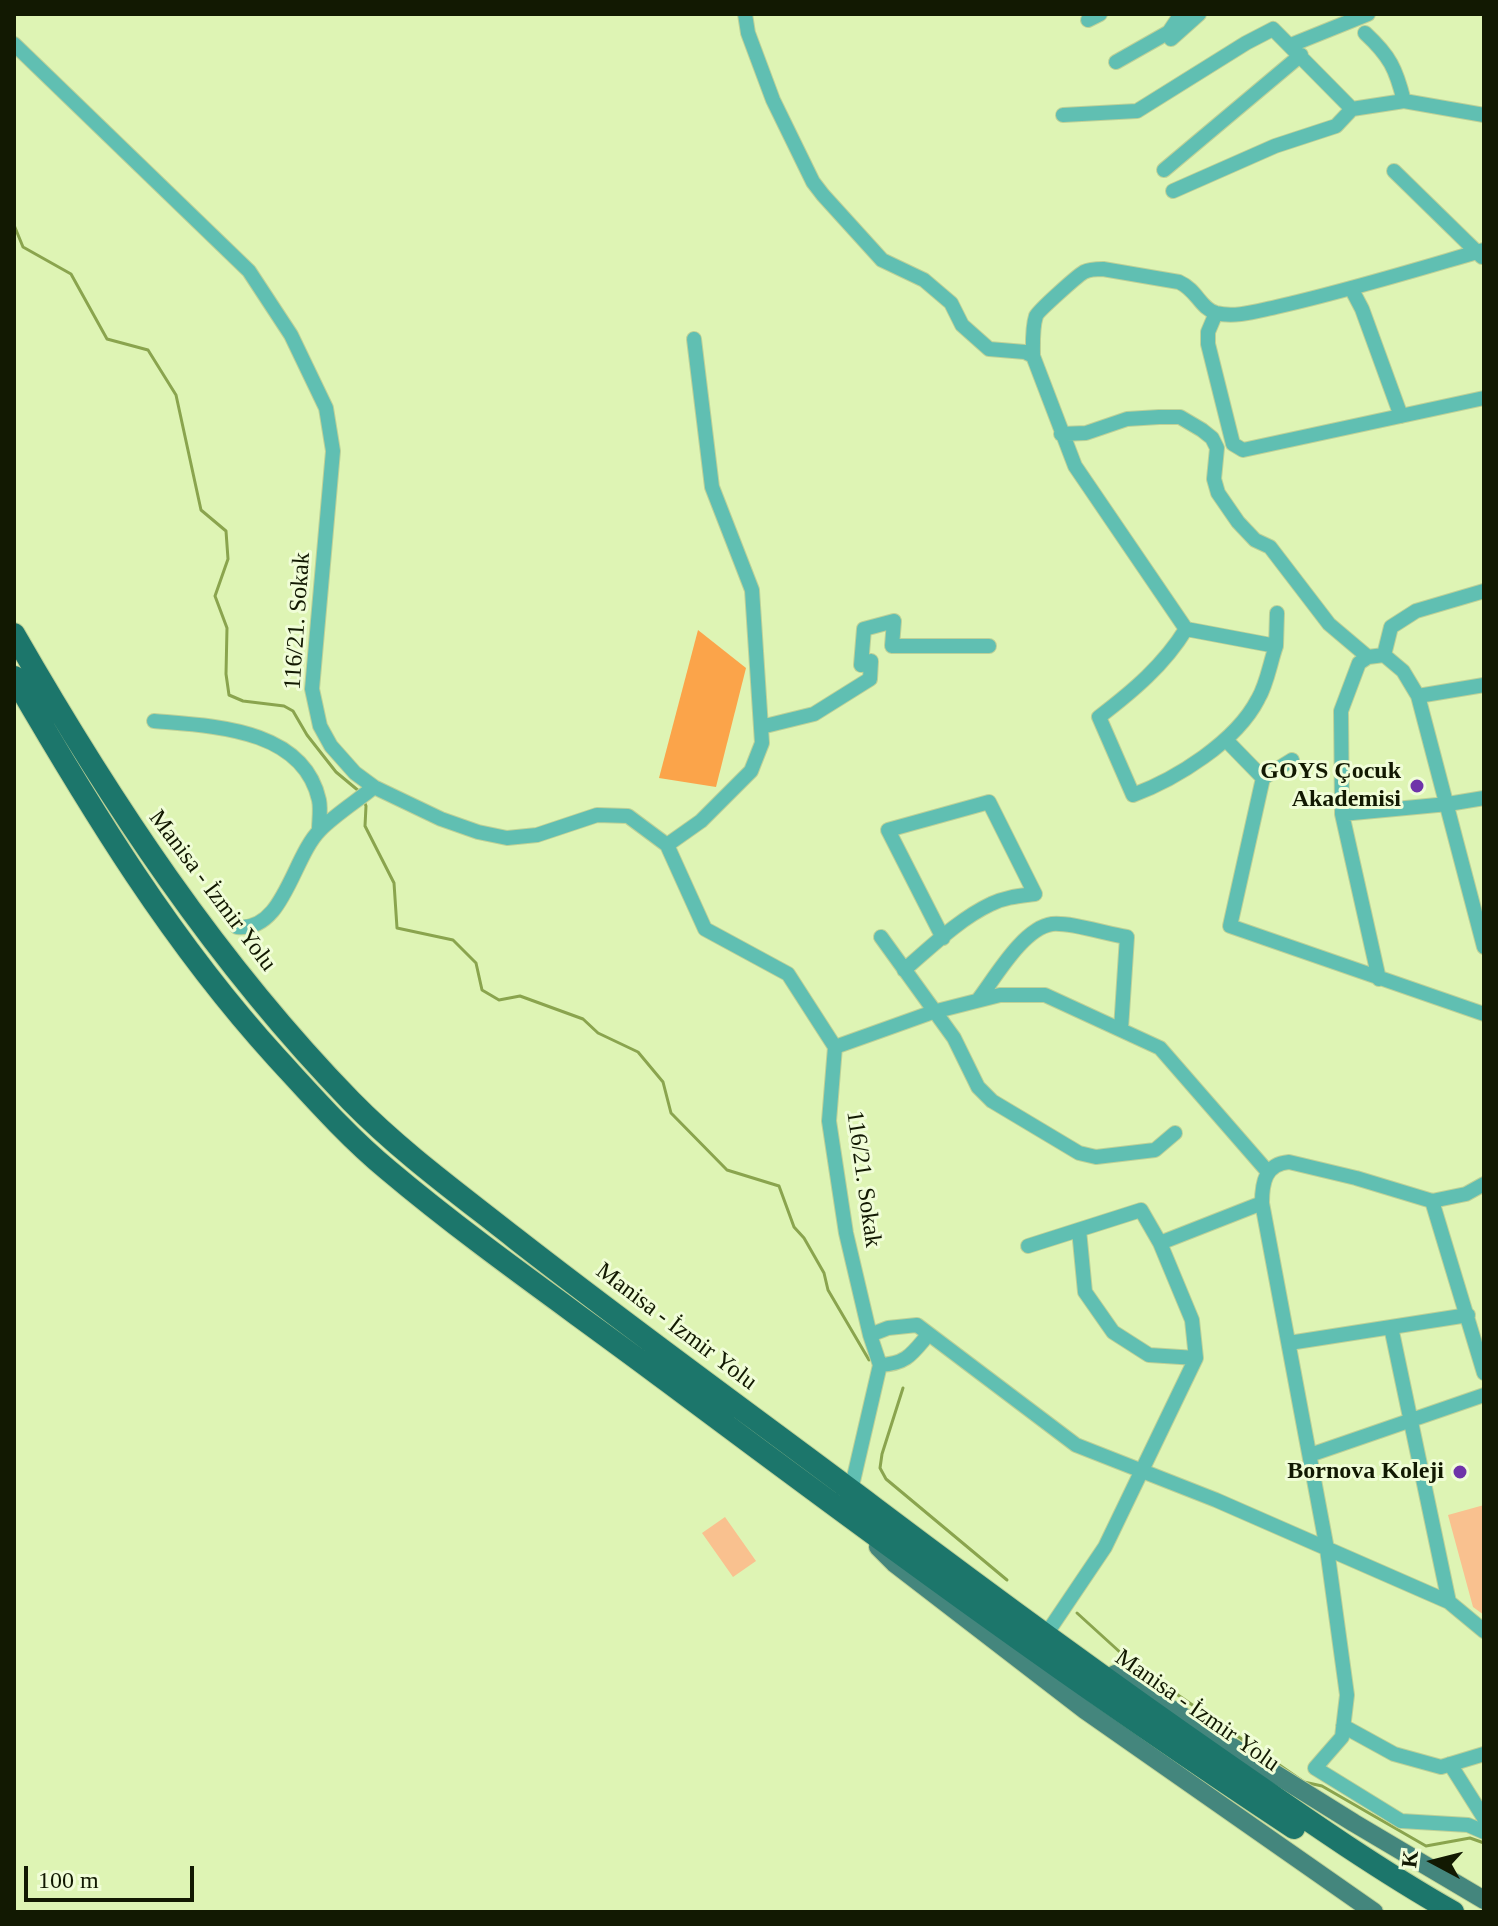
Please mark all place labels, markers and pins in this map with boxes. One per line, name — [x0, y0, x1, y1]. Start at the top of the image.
place label: GOYS Çocuk Akademisi — [1260, 758, 1401, 814]
marker: GOYS Çocuk Akademisi — [1408, 777, 1426, 795]
place label: Bornova Koleji — [1287, 1458, 1444, 1486]
marker: Bornova Koleji — [1451, 1463, 1469, 1481]

